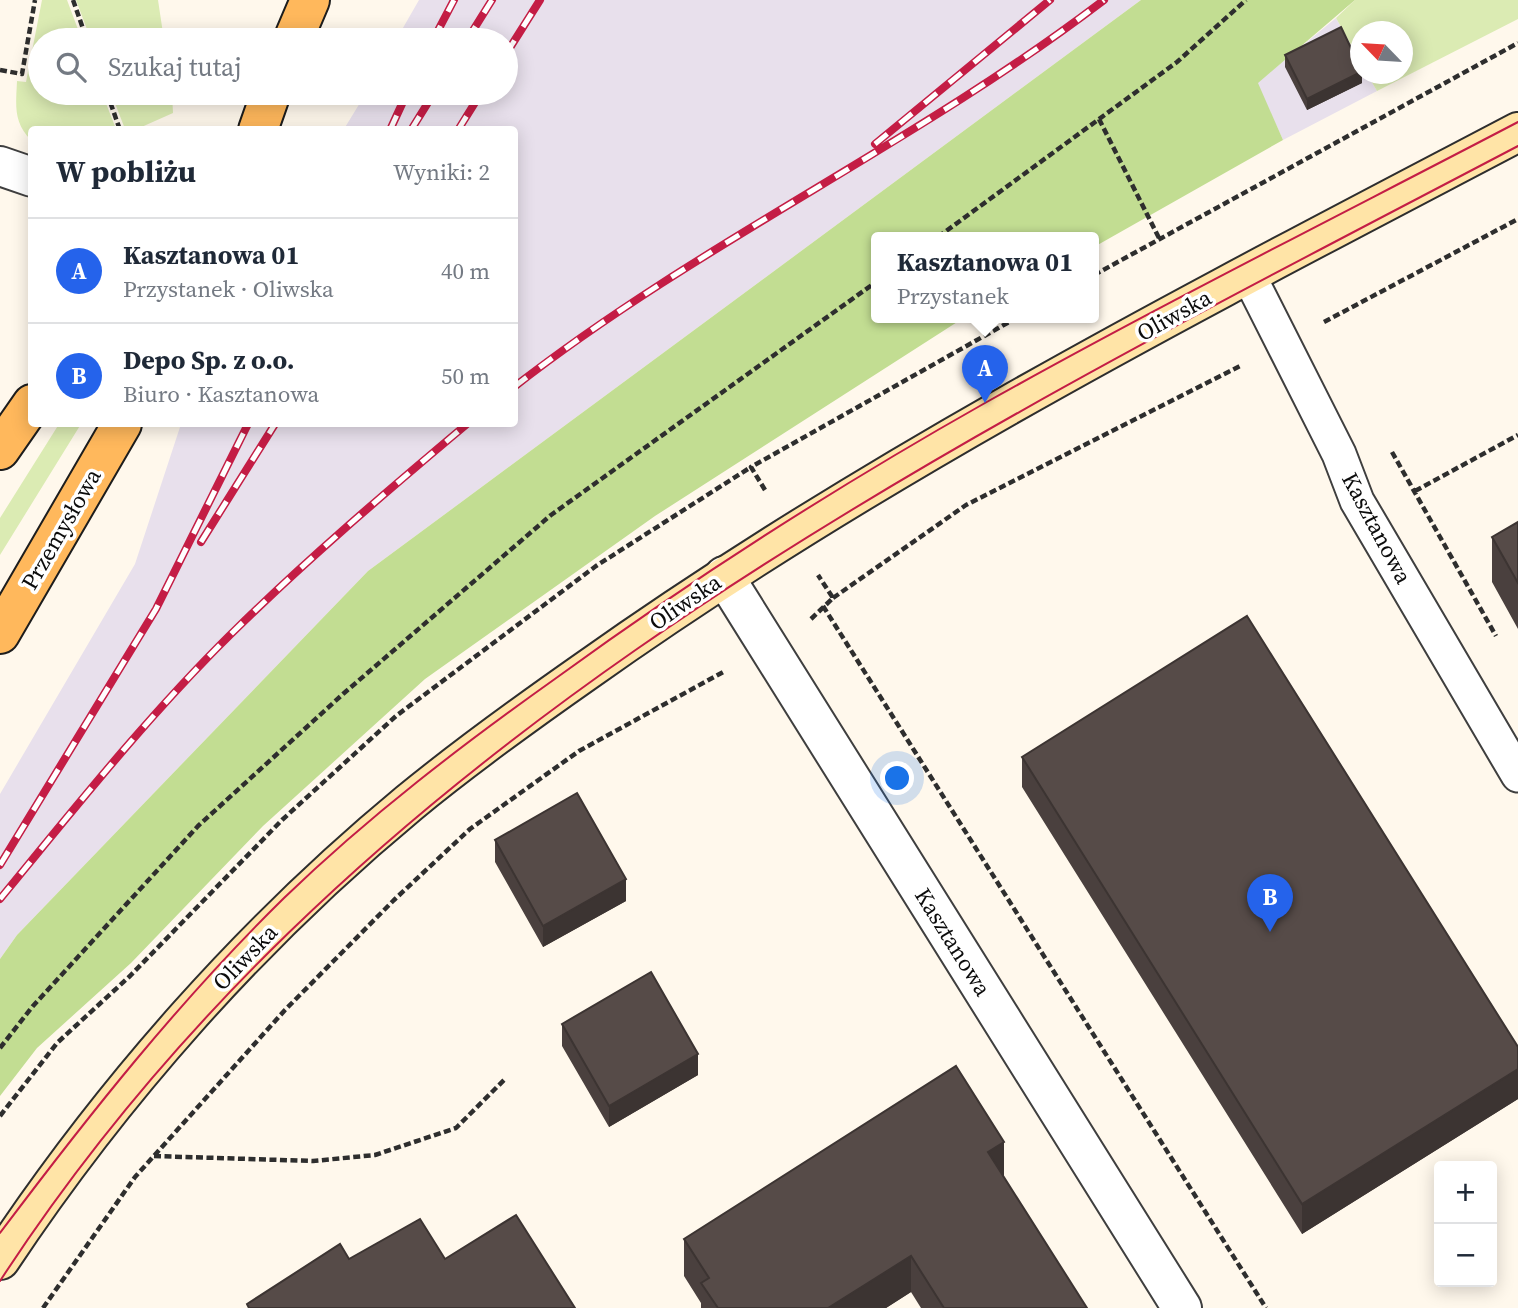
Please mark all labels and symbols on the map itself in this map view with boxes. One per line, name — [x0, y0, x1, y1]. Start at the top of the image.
north arrow — [1350, 21, 1413, 84]
street label: Oliwska — [1131, 281, 1217, 349]
pin: A — [962, 345, 1008, 403]
street label: Przemysłowa — [13, 462, 109, 595]
street label: Kasztanowa — [1334, 467, 1420, 590]
street label: Oliwska — [642, 566, 728, 638]
your location — [880, 761, 914, 795]
pin: B — [1247, 874, 1293, 932]
street label: Kasztanowa — [907, 882, 999, 1002]
street label: Oliwska — [205, 917, 285, 997]

